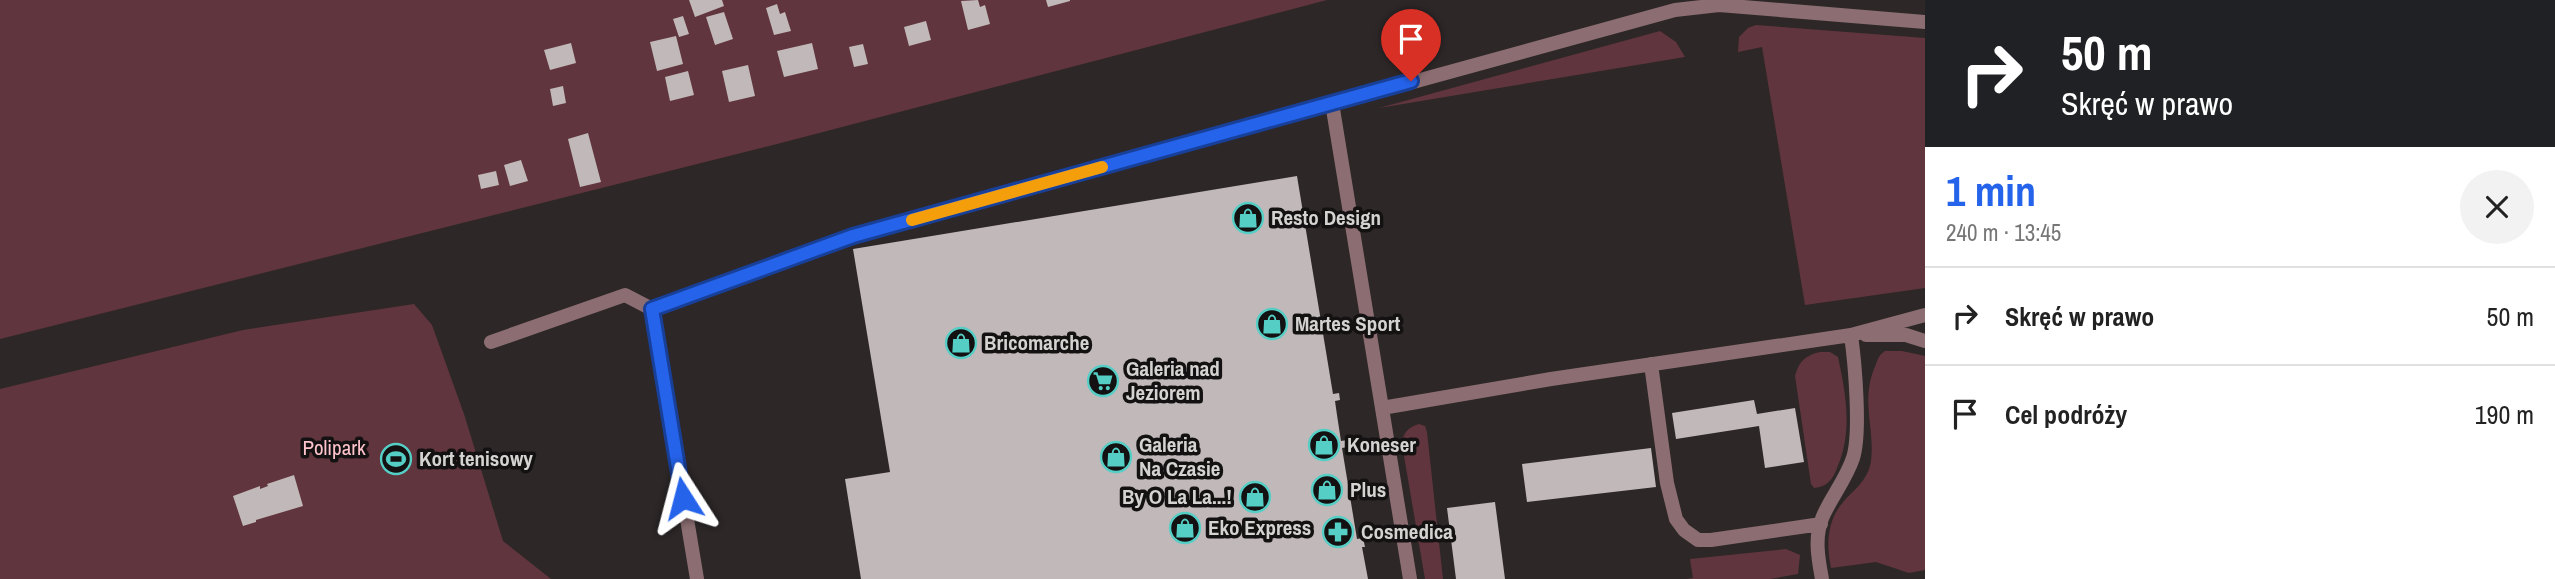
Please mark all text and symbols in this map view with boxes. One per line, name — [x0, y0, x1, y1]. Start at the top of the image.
pin — [1381, 9, 1441, 81]
text: 50 m — [2061, 19, 2153, 85]
icon: arrive — [1392, 20, 1430, 58]
icon: right — [1946, 28, 2037, 119]
text: Skręć w prawo — [2061, 82, 2233, 125]
text: 1 min — [1946, 163, 2036, 219]
button: close — [2460, 170, 2534, 244]
shop icon: Resto Design — [1231, 201, 1265, 235]
place label: Resto Design — [1271, 203, 1381, 232]
text: 240 m · 13:45 — [1946, 217, 2061, 248]
icon: right — [1946, 297, 1984, 335]
text: Skręć w prawo — [2005, 299, 2154, 334]
text: 50 m — [2487, 299, 2534, 334]
shop icon: Martes Sport — [1255, 307, 1289, 341]
place label: Martes Sport — [1295, 309, 1401, 338]
shop icon: Bricomarche — [944, 326, 978, 360]
place label: Bricomarche — [984, 328, 1089, 357]
place label: Galeria nad Jeziorem — [1126, 354, 1220, 407]
supermarket icon: Galeria nad Jeziorem — [1086, 364, 1120, 398]
icon: arrive — [1946, 395, 1984, 433]
text: Cel podróży — [2005, 397, 2127, 432]
text: 190 m — [2475, 397, 2534, 432]
shop icon: Koneser — [1307, 428, 1341, 462]
place label: Galeria Na Czasie — [1139, 430, 1220, 483]
place label: Koneser — [1347, 430, 1416, 459]
park label: Polipark — [302, 433, 366, 462]
shop icon: Galeria Na Czasie — [1099, 440, 1133, 474]
sports icon: Kort tenisowy — [379, 442, 413, 476]
place label: Kort tenisowy — [419, 444, 533, 473]
position arrow — [646, 461, 720, 535]
shop icon: Plus — [1310, 473, 1344, 507]
place label: Plus — [1350, 475, 1386, 504]
shop icon: By O La La...! — [1238, 480, 1272, 514]
place label: By O La La...! — [1122, 482, 1232, 511]
shop icon: Eko Express — [1168, 511, 1202, 545]
place label: Eko Express — [1208, 513, 1311, 542]
pharmacy icon: Cosmedica — [1321, 515, 1355, 549]
place label: Cosmedica — [1361, 517, 1453, 546]

